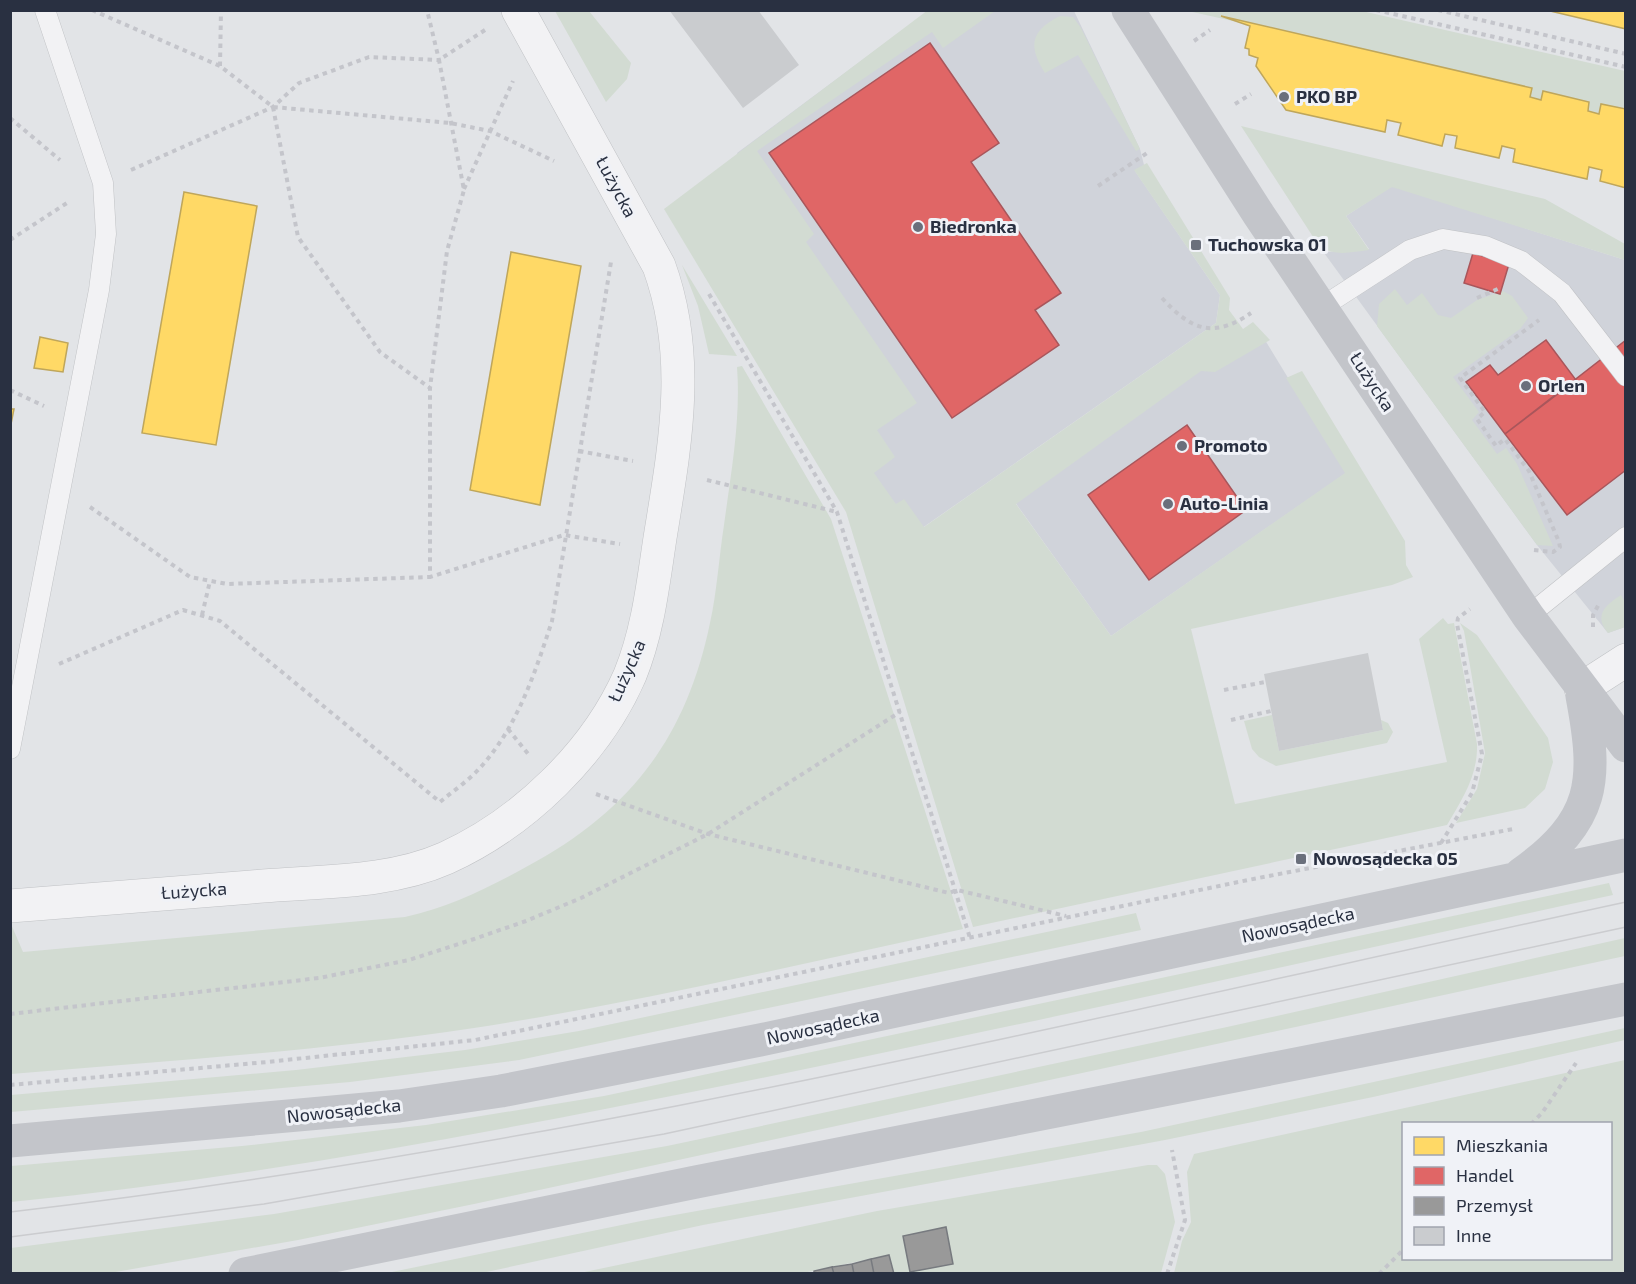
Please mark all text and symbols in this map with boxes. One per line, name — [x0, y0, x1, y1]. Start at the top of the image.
place label: PKO BP — [1296, 85, 1357, 107]
marker: PKO BP — [1277, 90, 1291, 104]
street label: Łużycka — [592, 152, 642, 221]
place label: Biedronka — [930, 215, 1017, 237]
marker: Biedronka — [911, 220, 925, 234]
place label: Tuchowska 01 — [1208, 233, 1327, 255]
marker: Tuchowska 01 — [1189, 238, 1203, 252]
street label: Łużycka — [1346, 348, 1400, 415]
place label: Orlen — [1538, 374, 1585, 396]
marker: Orlen — [1519, 379, 1533, 393]
place label: Promoto — [1194, 434, 1268, 456]
marker: Promoto — [1175, 439, 1189, 453]
place label: Auto-Linia — [1180, 492, 1269, 514]
marker: Auto-Linia — [1161, 497, 1175, 511]
street label: Łużycka — [603, 636, 650, 705]
place label: Nowosądecka 05 — [1313, 847, 1458, 869]
marker: Nowosądecka 05 — [1294, 852, 1308, 866]
street label: Łużycka — [160, 877, 228, 903]
street label: Nowosądecka — [1239, 901, 1356, 947]
street label: Nowosądecka — [764, 1003, 881, 1049]
street label: Nowosądecka — [286, 1093, 402, 1127]
legend — [1402, 1122, 1612, 1260]
text: Mieszkania — [1456, 1134, 1548, 1156]
text: Handel — [1456, 1164, 1514, 1186]
text: Przemysł — [1456, 1194, 1533, 1216]
text: Inne — [1456, 1224, 1491, 1246]

